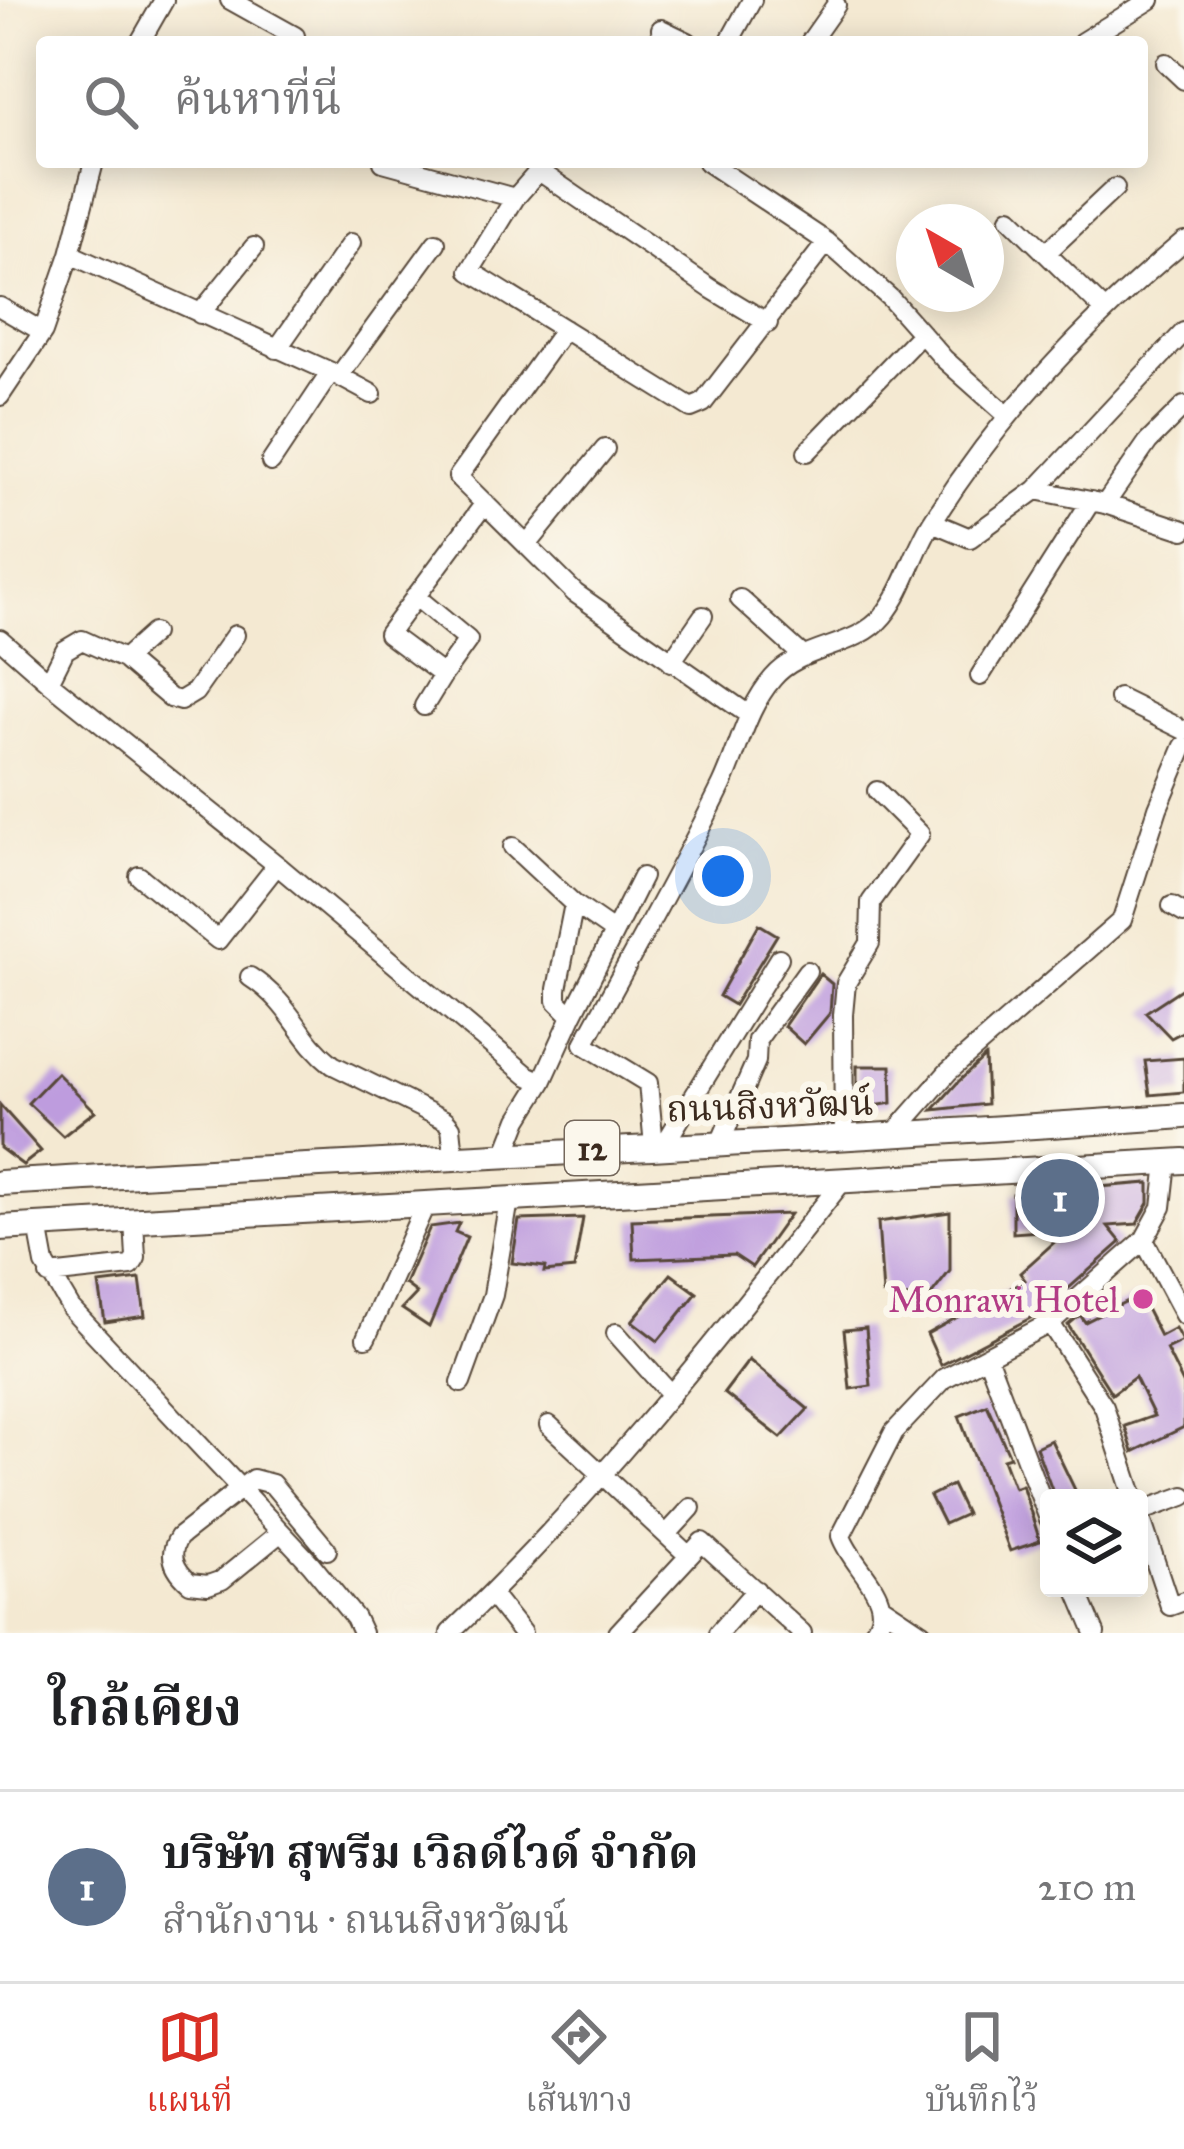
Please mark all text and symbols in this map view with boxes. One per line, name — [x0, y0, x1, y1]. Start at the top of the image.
search box — [36, 36, 1148, 168]
icon: search — [78, 69, 144, 135]
text: ค้นหาที่นี่ — [174, 71, 342, 126]
north arrow — [896, 204, 1004, 312]
your location — [693, 846, 753, 906]
street label: ถนนสิงหวัฒน์ — [666, 1080, 874, 1132]
road number: 12 — [565, 1121, 619, 1175]
pin: 1 — [1021, 1153, 1099, 1243]
place label: Monrawi Hotel — [888, 1278, 1119, 1322]
marker: Monrawi Hotel — [1130, 1286, 1156, 1312]
map controls — [1040, 1489, 1148, 1597]
button: layers — [1040, 1489, 1148, 1597]
text: ใกล้เคียง — [48, 1677, 242, 1739]
text: บริษัท สุพรีม เวิลด์ไวด์ จำกัด — [162, 1825, 698, 1880]
text: 1 — [79, 1863, 95, 1911]
text: 210 m — [1038, 1863, 1136, 1911]
text: สำนักงาน · ถนนสิงหวัฒน์ — [162, 1896, 569, 1944]
tab: แผนที่ — [146, 2004, 233, 2129]
tab: เส้นทาง — [525, 2004, 633, 2129]
tab: บันทึกไว้ — [925, 2004, 1038, 2129]

